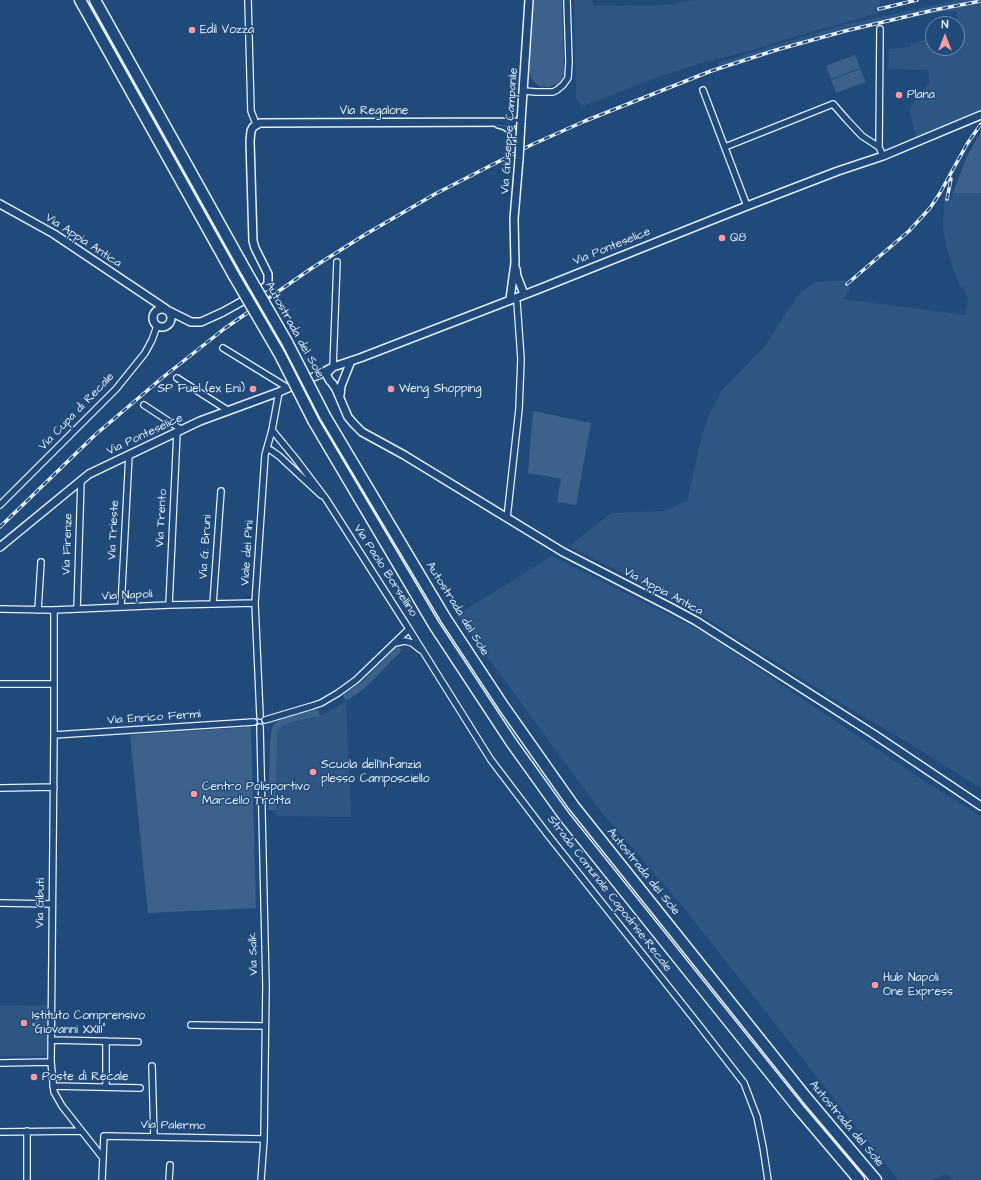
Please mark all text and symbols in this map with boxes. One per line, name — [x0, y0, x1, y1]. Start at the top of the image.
north arrow — [925, 16, 965, 56]
text: N — [942, 17, 948, 32]
place label: Edil Vozza — [200, 23, 254, 37]
marker: Edil Vozza — [187, 25, 197, 35]
street label: Via Giuseppe Campanile — [498, 67, 522, 195]
place label: Plana — [907, 88, 935, 102]
marker: Plana — [894, 90, 904, 100]
street label: Via Regalone — [340, 104, 408, 118]
street label: Via Appia Antica — [42, 211, 124, 271]
street label: Via Ponteselice — [571, 225, 653, 269]
place label: Q8 — [730, 231, 746, 245]
marker: Q8 — [717, 233, 727, 243]
street label: Autostrada del Sole — [261, 279, 327, 381]
street label: Via Cupa di Recale — [36, 370, 118, 454]
place label: SP Fuel (ex Eni) — [158, 382, 245, 396]
place label: Weng Shopping — [399, 382, 482, 396]
marker: SP Fuel (ex Eni) — [248, 384, 258, 394]
marker: Weng Shopping — [386, 384, 396, 394]
street label: Via Ponteselice — [105, 411, 185, 459]
street label: Via Trento — [153, 488, 171, 548]
street label: Via Trieste — [105, 500, 123, 560]
street label: Via Firenze — [60, 513, 76, 575]
street label: Via G. Bruni — [197, 515, 215, 579]
street label: Viale dei Pini — [239, 520, 257, 586]
street label: Via Paolo Borsellino — [350, 522, 420, 620]
street label: Autostrada del Sole — [422, 559, 492, 659]
street label: Via Appia Antica — [621, 565, 705, 619]
street label: Via Napoli — [101, 587, 153, 605]
street label: Via Enrico Fermi — [107, 708, 201, 728]
place label: Scuola dell'Infanzia plesso Camposciello — [321, 758, 429, 786]
marker: Scuola dell'Infanzia plesso Camposciello — [308, 767, 318, 777]
place label: Centro Polisportivo Marcello Trotta — [202, 780, 310, 808]
marker: Centro Polisportivo Marcello Trotta — [189, 789, 199, 799]
street label: Strada Comunale Capodrise-Recale — [544, 813, 674, 975]
street label: Autostrada del Sole — [603, 825, 683, 919]
street label: Via Gibuti — [33, 878, 49, 928]
street label: Via Salk — [246, 932, 262, 976]
place label: Hub Napoli One Express — [883, 971, 953, 999]
marker: Hub Napoli One Express — [870, 980, 880, 990]
place label: Istituto Comprensivo "Giovanni XXIII" — [32, 1009, 145, 1037]
marker: Istituto Comprensivo "Giovanni XXIII" — [19, 1018, 29, 1028]
place label: Poste di Recale — [42, 1070, 128, 1084]
marker: Poste di Recale — [29, 1072, 39, 1082]
street label: Autostrada del Sole — [806, 1078, 886, 1170]
street label: Via Palermo — [140, 1118, 206, 1134]

